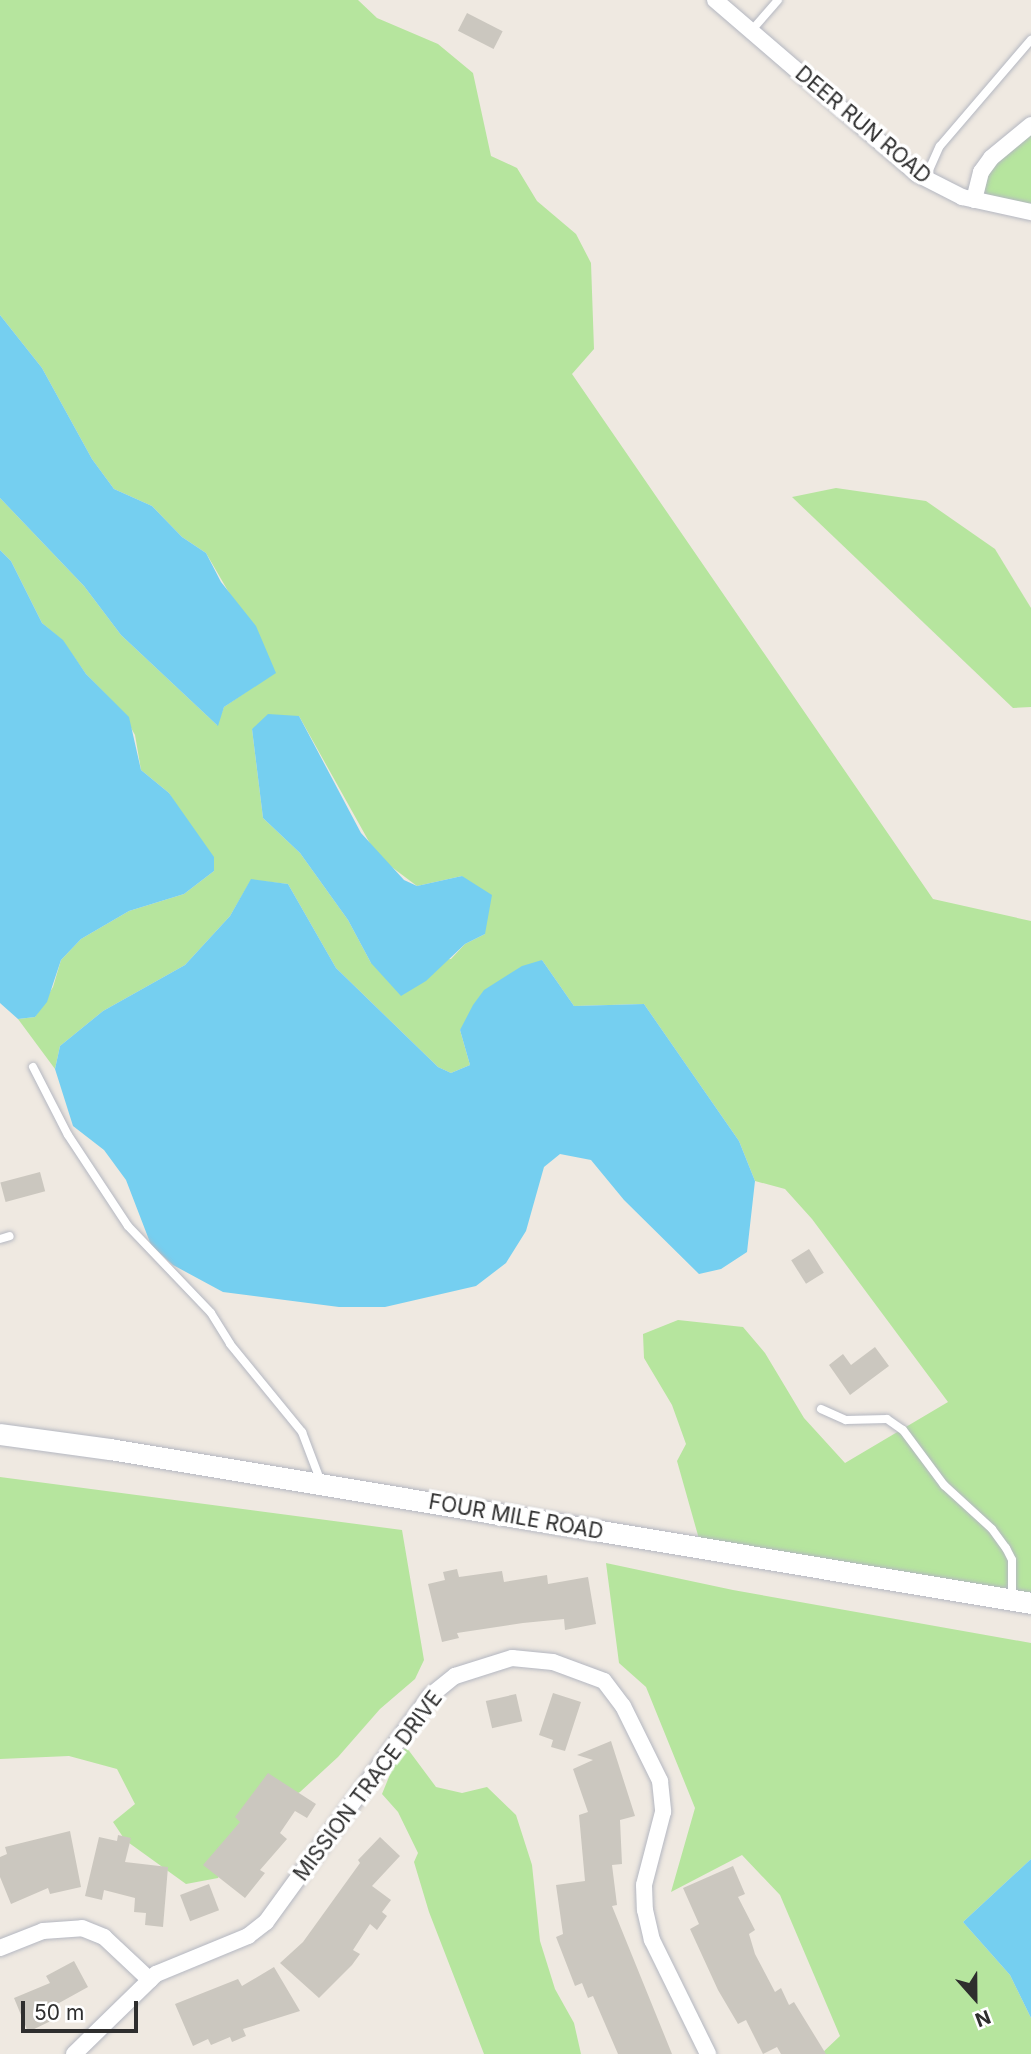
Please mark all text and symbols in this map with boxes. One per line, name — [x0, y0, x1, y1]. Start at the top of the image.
street label: DEER RUN ROAD — [790, 61, 936, 189]
street label: FOUR MILE ROAD — [427, 1489, 605, 1545]
street label: MISSION TRACE DRIVE — [288, 1686, 448, 1886]
north arrow — [940, 1963, 1010, 2033]
scale bar — [24, 1988, 142, 2032]
text: 50 m — [34, 2000, 84, 2025]
text: N — [972, 2005, 994, 2031]

